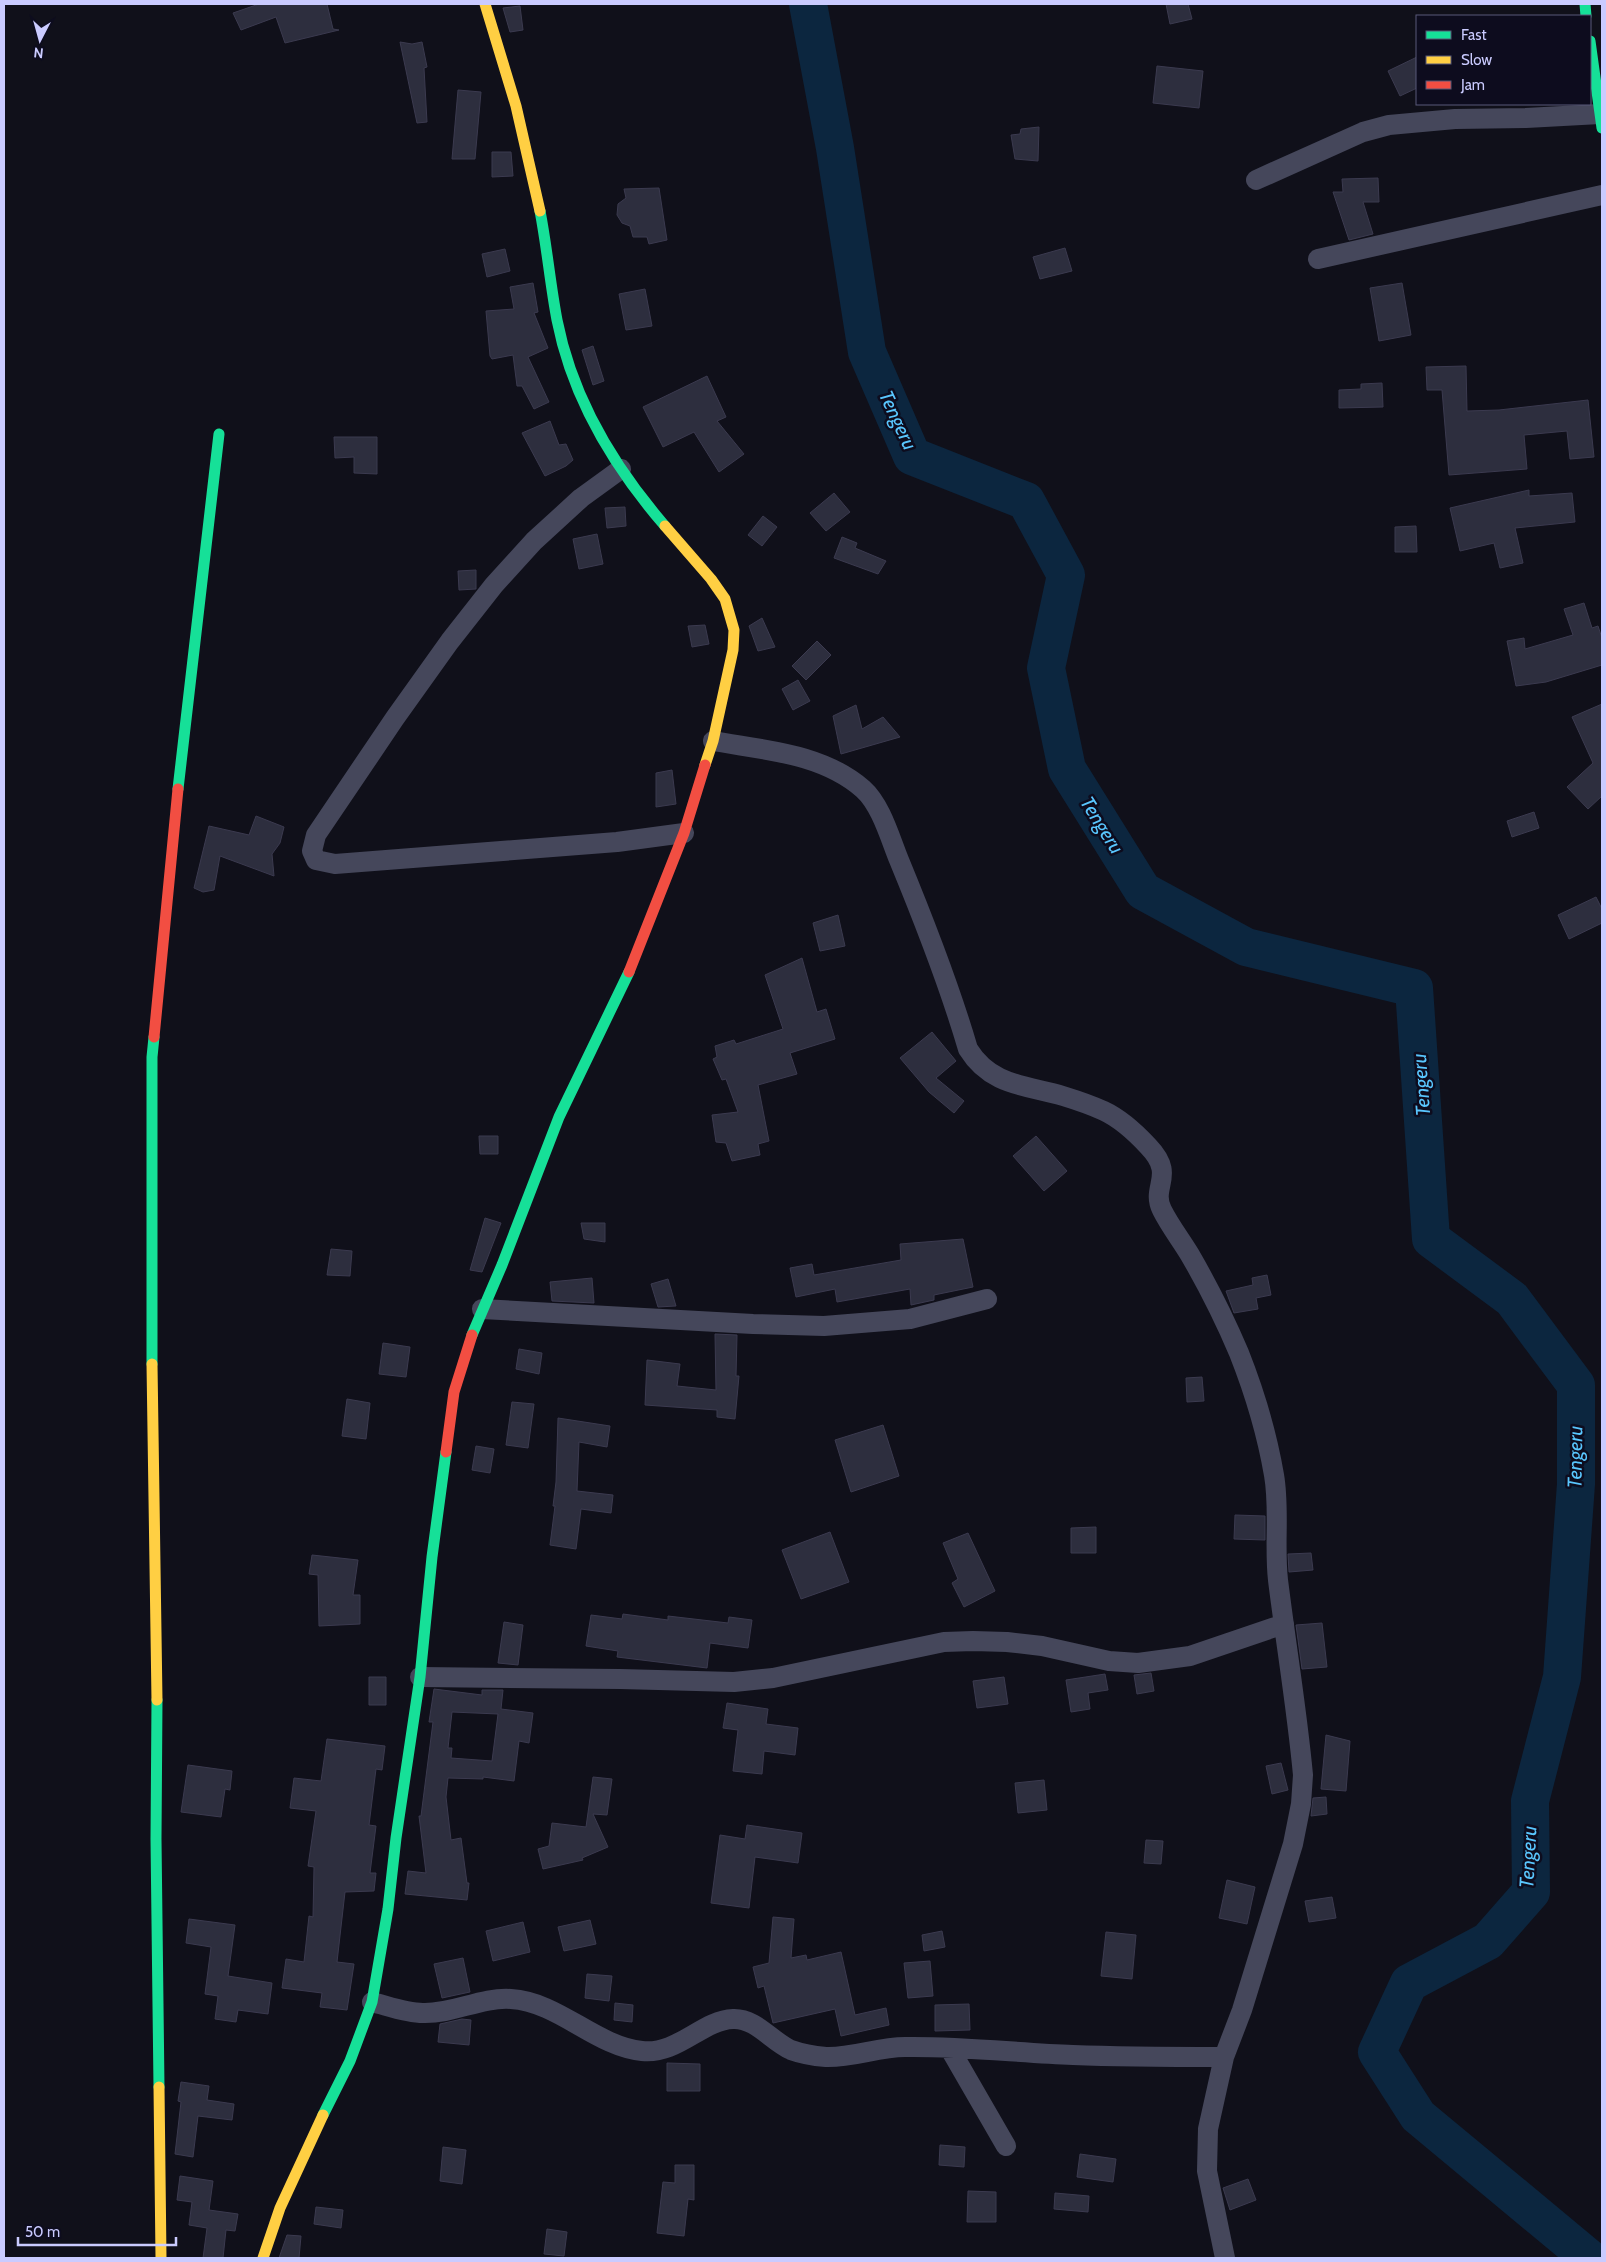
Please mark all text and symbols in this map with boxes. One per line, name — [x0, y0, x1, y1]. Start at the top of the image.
north arrow — [15, 15, 65, 65]
legend — [1416, 15, 1591, 105]
text: Fast — [1461, 26, 1486, 44]
text: N — [33, 43, 45, 62]
text: Slow — [1461, 51, 1492, 69]
text: Jam — [1460, 76, 1485, 94]
water label: Tengeru — [874, 386, 922, 454]
water label: Tengeru — [1075, 792, 1129, 858]
water label: Tengeru — [1407, 1053, 1435, 1117]
water label: Tengeru — [1562, 1425, 1588, 1489]
water label: Tengeru — [1514, 1825, 1542, 1889]
scale bar — [18, 2214, 175, 2246]
text: 50 m — [25, 2223, 60, 2241]

